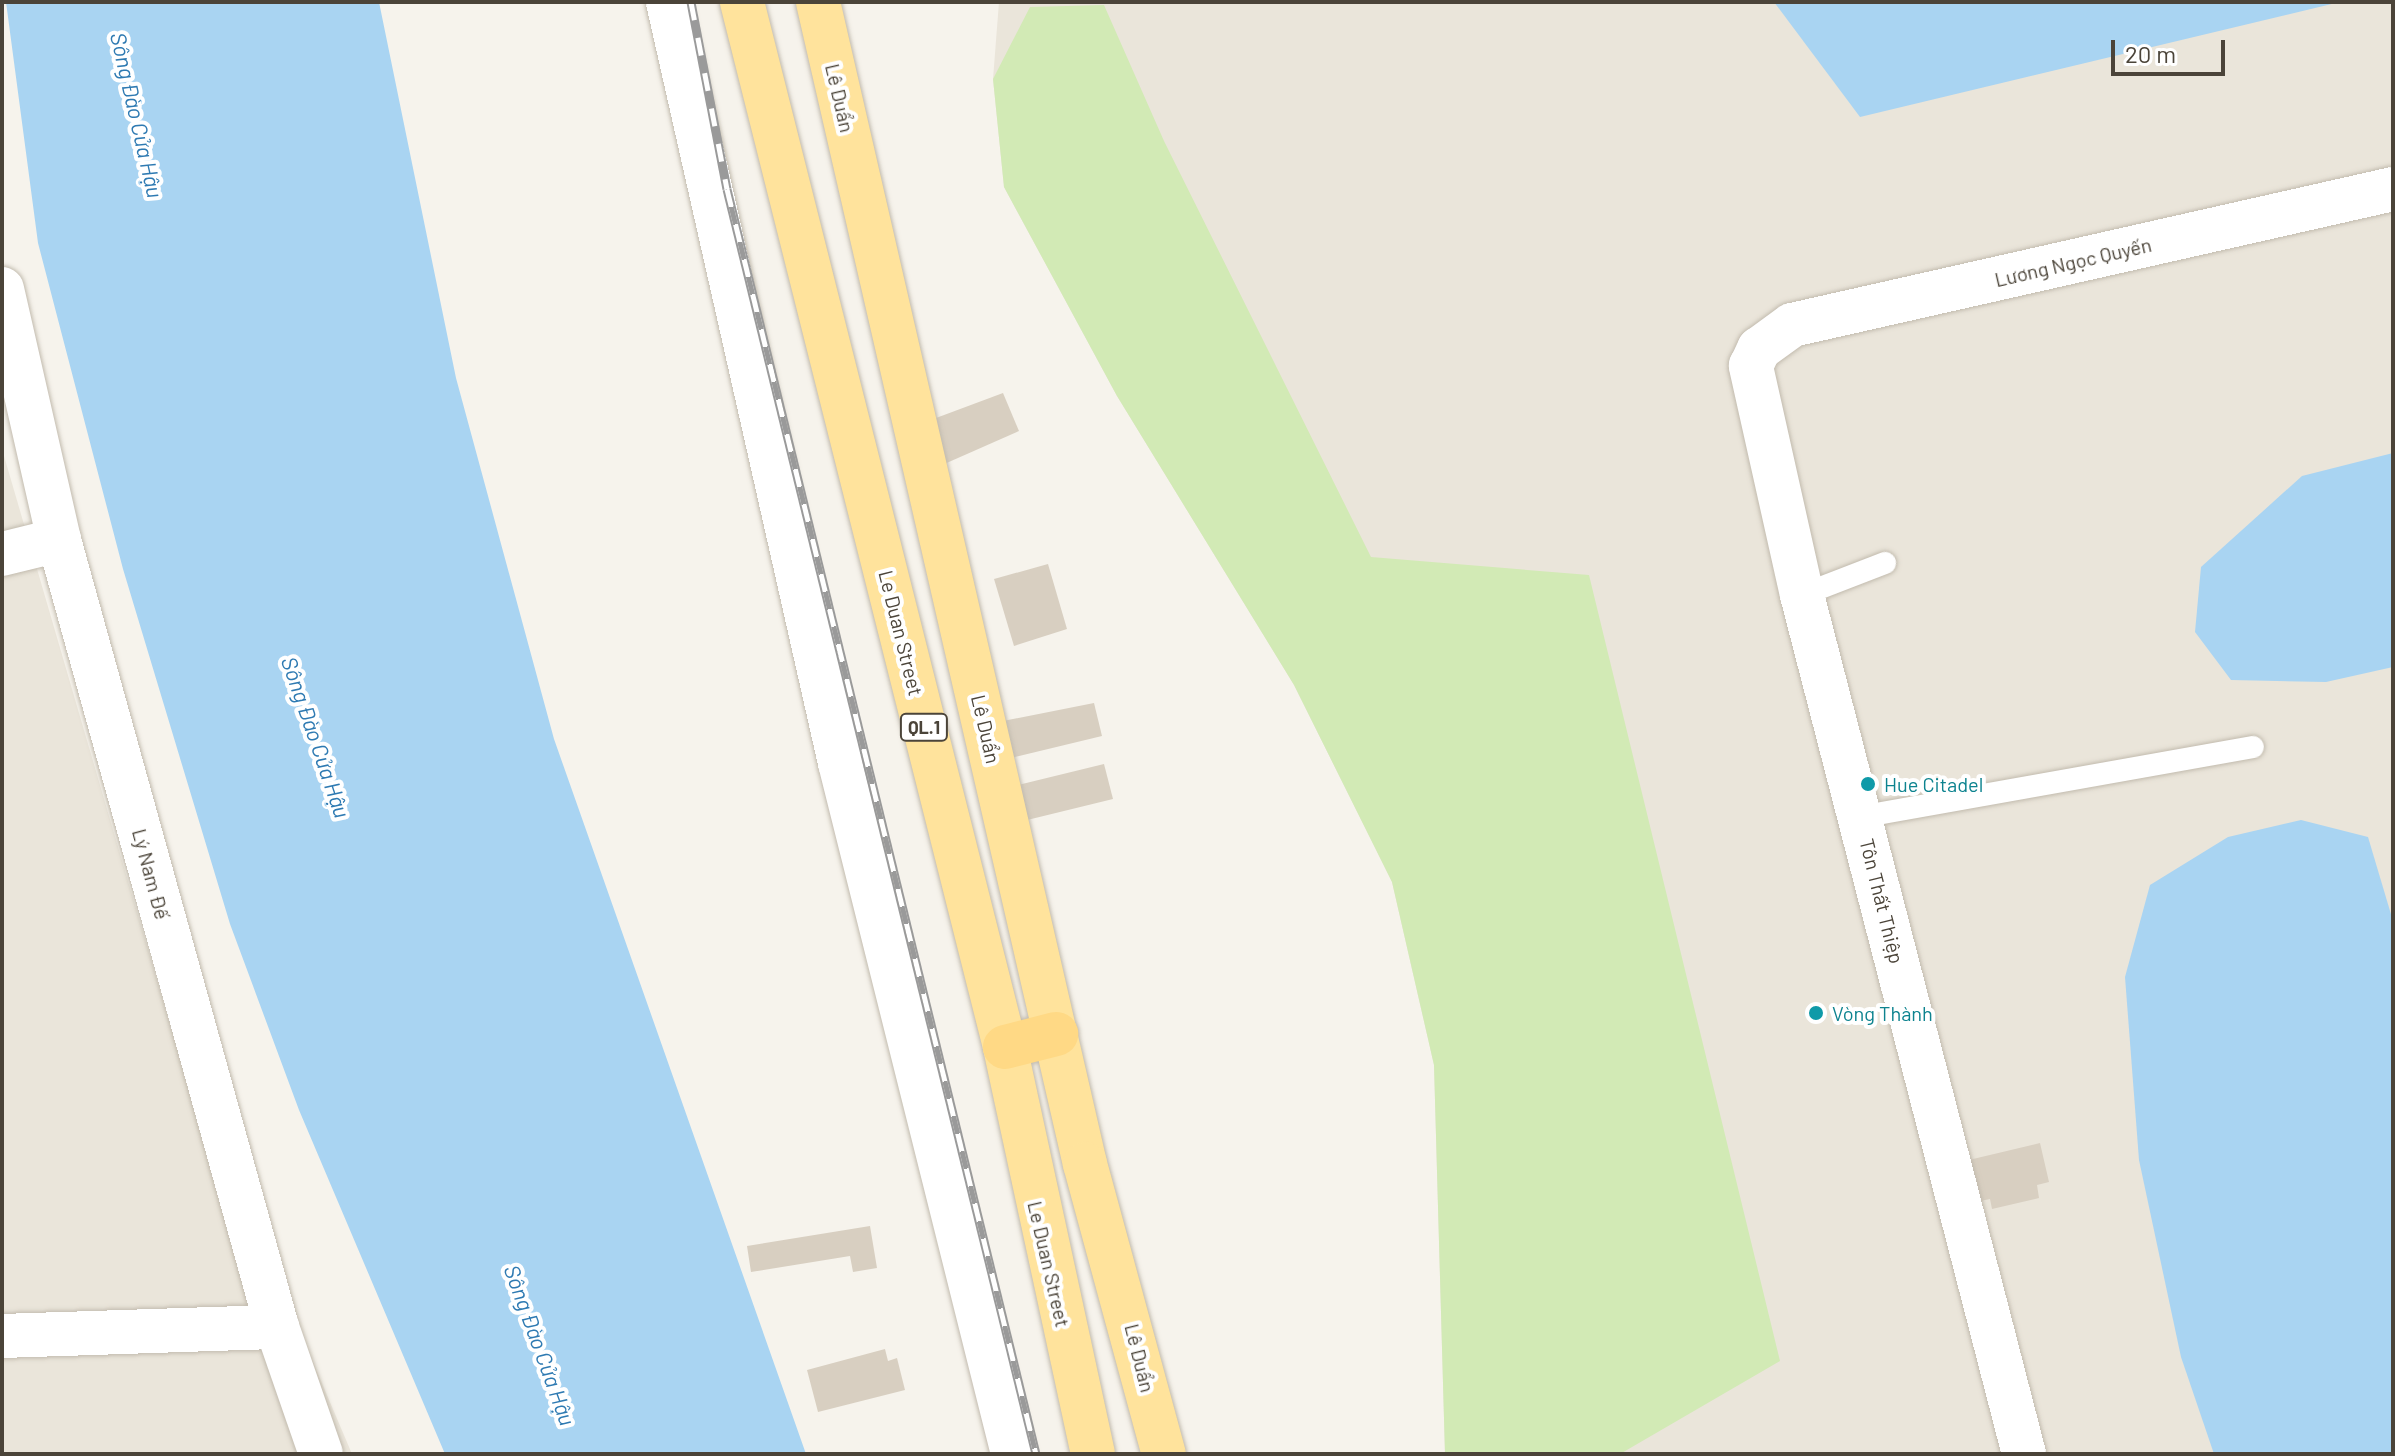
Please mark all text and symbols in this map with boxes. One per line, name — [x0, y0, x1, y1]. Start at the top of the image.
scale bar — [2115, 24, 2229, 74]
water label: Sông Đào Cửa Hậu — [105, 30, 169, 200]
text: 20 m — [2125, 39, 2176, 68]
street label: Lê Duẩn — [820, 61, 860, 135]
street label: Lương Ngọc Quyến — [1992, 232, 2154, 292]
street label: Le Duan Street — [874, 568, 928, 698]
water label: Sông Đào Cửa Hậu — [276, 653, 356, 821]
street label: Lê Duẩn — [966, 692, 1006, 766]
road number: QL.1 — [898, 713, 950, 741]
place label: Hue Citadel — [1884, 772, 1983, 796]
marker: Hue Citadel — [1859, 775, 1877, 793]
street label: Lý Nam Đế — [127, 826, 175, 922]
street label: Tôn Thất Thiệp — [1855, 836, 1909, 966]
place label: Vòng Thành — [1832, 1001, 1933, 1025]
marker: Vòng Thành — [1807, 1004, 1825, 1022]
street label: Le Duan Street — [1023, 1199, 1075, 1329]
water label: Sông Đào Cửa Hậu — [499, 1261, 581, 1429]
street label: Lê Duẩn — [1120, 1321, 1160, 1395]

